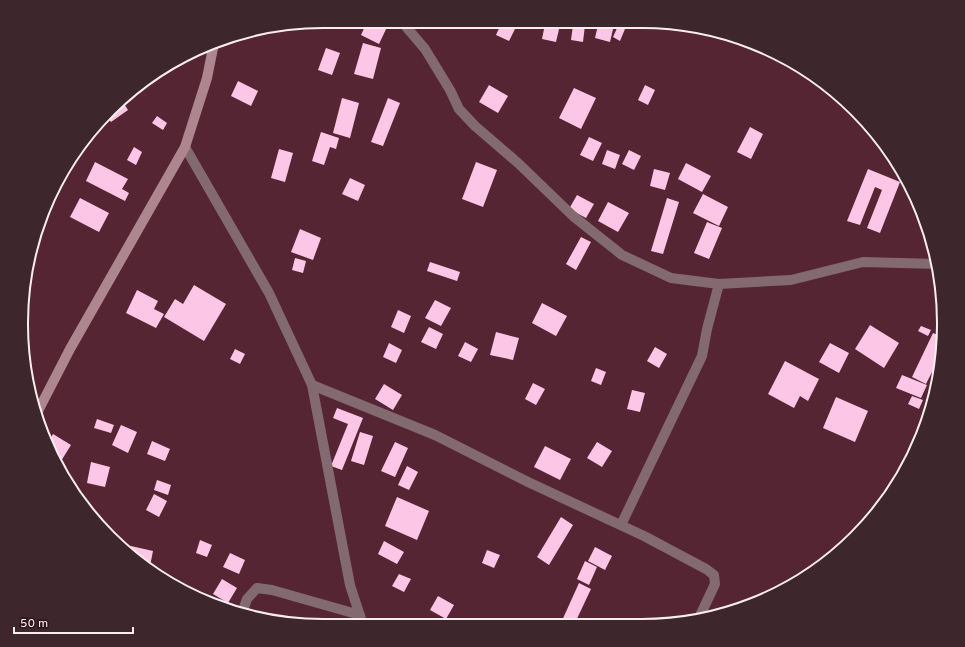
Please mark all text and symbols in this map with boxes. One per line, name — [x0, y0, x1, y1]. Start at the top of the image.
scale bar — [14, 609, 133, 635]
text: 50 m — [20, 616, 48, 632]

